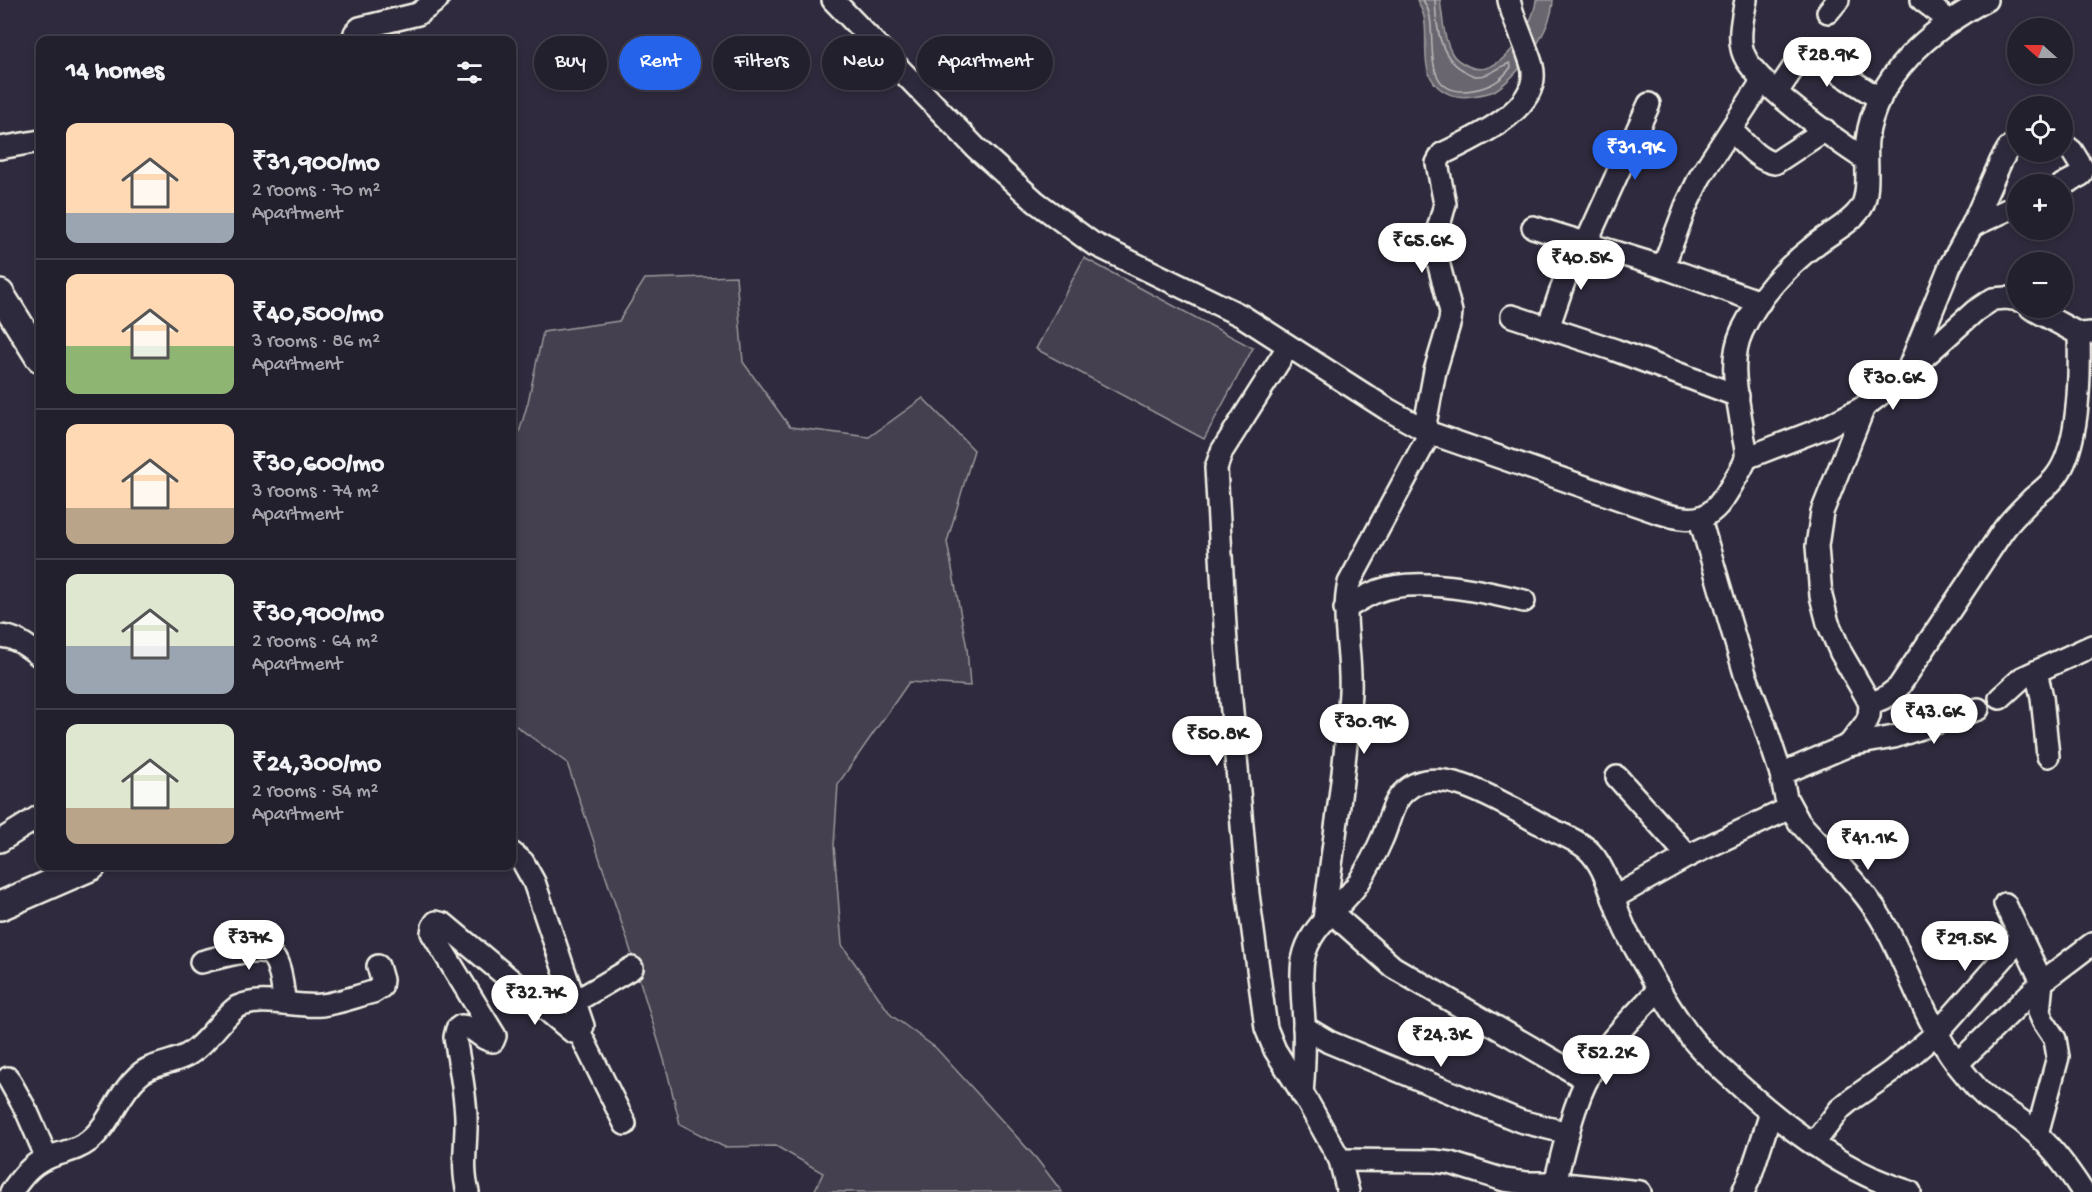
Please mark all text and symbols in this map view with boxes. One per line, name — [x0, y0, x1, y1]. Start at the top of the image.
north arrow — [2007, 18, 2073, 84]
map controls — [2007, 18, 2073, 318]
chip: Buy — [534, 36, 607, 90]
chip: Rent — [619, 36, 701, 90]
chip: Filters — [713, 36, 810, 90]
chip: New — [822, 36, 905, 90]
chip: Apartment — [917, 36, 1053, 90]
pin: ₹28.9K — [1778, 37, 1876, 88]
text: ₹28.9K — [1797, 45, 1857, 68]
icon: filters — [453, 56, 486, 89]
text: 14 homes — [66, 57, 164, 88]
button: locate — [2007, 96, 2073, 162]
pin: ₹31.9K — [1586, 130, 1684, 181]
text: ₹31.9K — [1606, 138, 1664, 161]
icon: home — [114, 147, 186, 219]
text: ₹31,900/mo — [252, 149, 380, 180]
button: + — [2007, 174, 2073, 240]
text: 2 rooms · 70 m² — [252, 180, 380, 203]
text: Apartment — [252, 203, 342, 226]
pin: ₹65.6K — [1373, 223, 1471, 274]
text: ₹65.6K — [1392, 231, 1452, 254]
pin: ₹40.5K — [1532, 240, 1630, 291]
text: ₹40.5K — [1551, 248, 1611, 271]
button: − — [2007, 252, 2073, 318]
icon: home — [114, 298, 186, 370]
text: ₹40,500/mo — [252, 300, 384, 331]
text: 3 rooms · 86 m² — [252, 331, 380, 354]
text: Apartment — [252, 354, 342, 377]
pin: ₹30.6K — [1844, 360, 1942, 411]
text: ₹30.6K — [1863, 368, 1923, 391]
icon: home — [114, 448, 186, 520]
text: ₹30,600/mo — [252, 450, 384, 481]
text: 3 rooms · 74 m² — [252, 481, 379, 504]
text: Apartment — [252, 504, 342, 527]
icon: home — [114, 598, 186, 670]
text: ₹30,900/mo — [252, 600, 384, 631]
text: 2 rooms · 64 m² — [252, 631, 378, 654]
text: Apartment — [252, 654, 342, 677]
pin: ₹43.6K — [1885, 694, 1983, 745]
text: ₹43.6K — [1905, 702, 1963, 725]
pin: ₹30.9K — [1315, 704, 1413, 755]
text: ₹30.9K — [1334, 712, 1394, 735]
pin: ₹50.8K — [1168, 716, 1266, 767]
text: ₹50.8K — [1186, 724, 1248, 747]
icon: home — [114, 748, 186, 820]
text: ₹24,300/mo — [252, 750, 381, 781]
text: 2 rooms · 54 m² — [252, 781, 379, 804]
text: Apartment — [252, 804, 342, 827]
pin: ₹41.1K — [1819, 820, 1917, 871]
text: ₹41.1K — [1841, 828, 1895, 851]
pin: ₹37K — [213, 920, 285, 971]
pin: ₹29.5K — [1916, 921, 2014, 972]
text: ₹37K — [227, 928, 271, 951]
text: ₹29.5K — [1935, 929, 1995, 952]
pin: ₹32.7K — [486, 975, 584, 1026]
text: ₹32.7K — [505, 983, 565, 1006]
pin: ₹24.3K — [1392, 1017, 1490, 1068]
text: ₹24.3K — [1412, 1025, 1470, 1048]
pin: ₹52.2K — [1557, 1035, 1655, 1086]
text: ₹52.2K — [1577, 1043, 1635, 1066]

